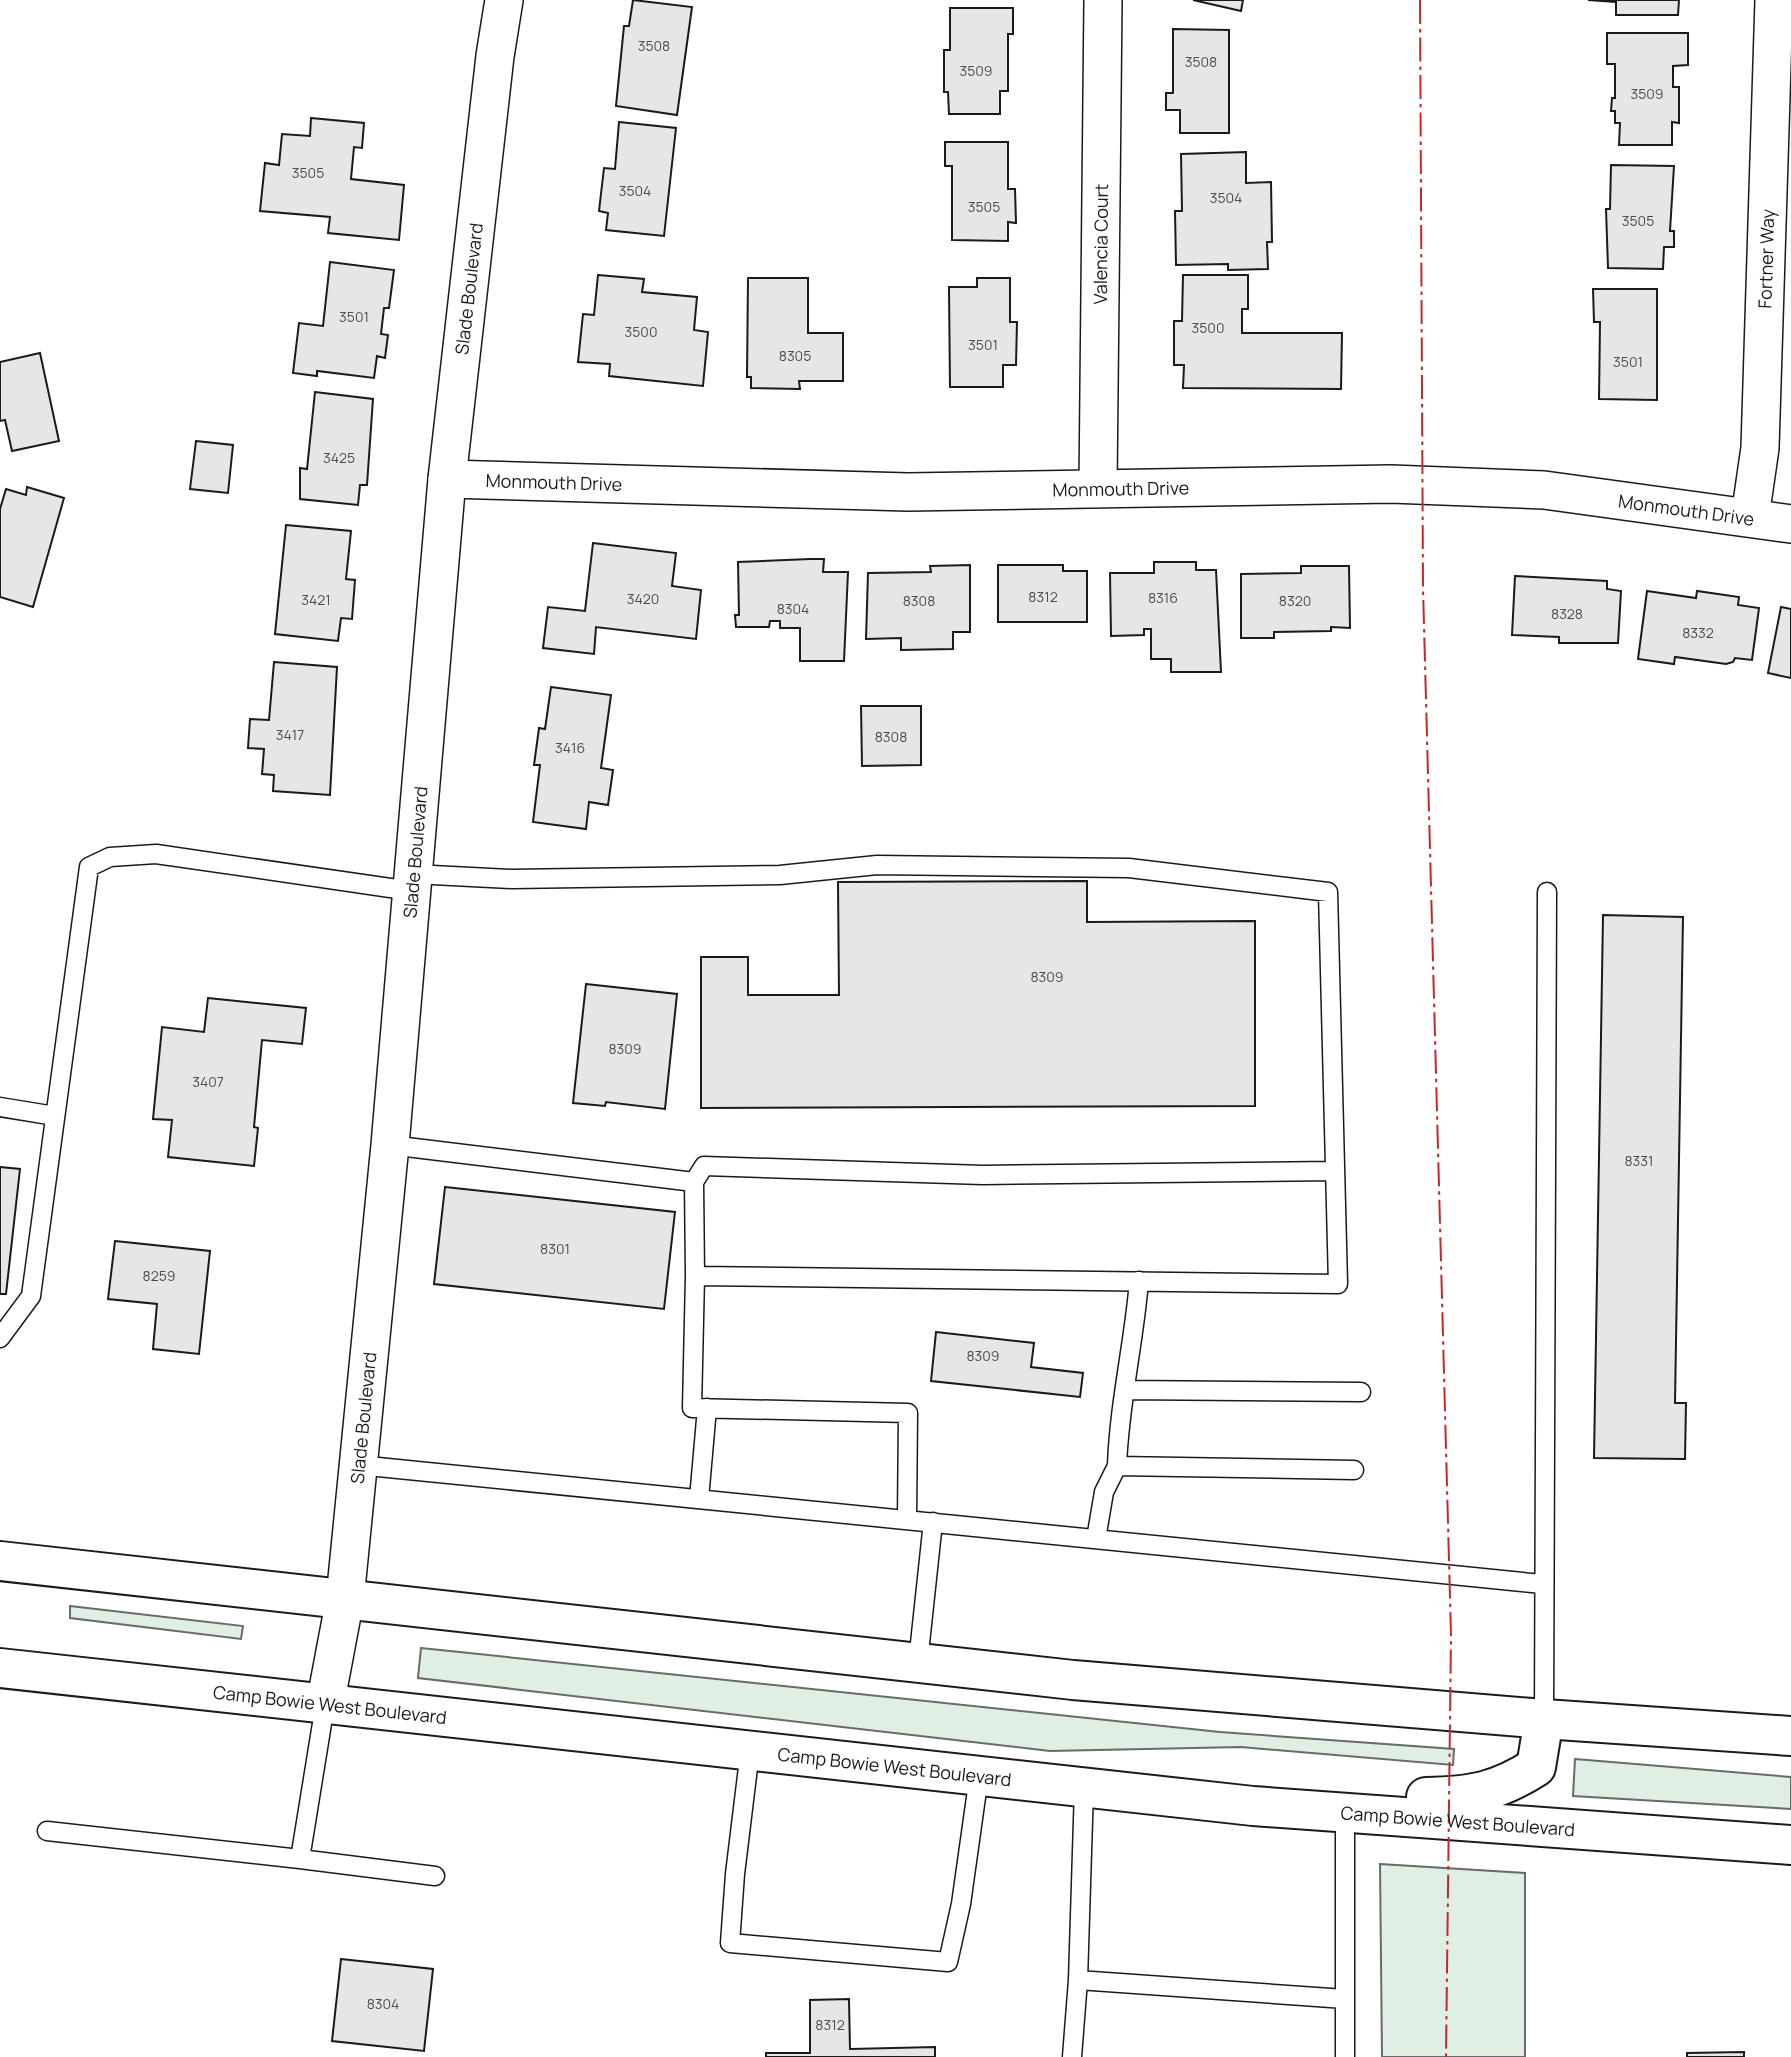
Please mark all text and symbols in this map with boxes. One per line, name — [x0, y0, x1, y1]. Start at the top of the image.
house number: 3508 — [638, 36, 670, 55]
house number: 3508 — [1185, 52, 1217, 71]
house number: 3509 — [959, 61, 993, 80]
house number: 3509 — [1630, 84, 1664, 103]
house number: 3505 — [292, 163, 324, 182]
house number: 3504 — [619, 181, 651, 200]
street label: Valencia Court — [1088, 184, 1113, 304]
house number: 3504 — [1210, 188, 1242, 207]
house number: 3505 — [968, 197, 1000, 216]
street label: Fortner Way — [1752, 208, 1779, 309]
house number: 3505 — [1622, 211, 1654, 230]
street label: Slade Boulevard — [449, 222, 488, 356]
house number: 3501 — [339, 307, 369, 326]
house number: 3500 — [1192, 318, 1224, 337]
house number: 3500 — [625, 322, 657, 341]
house number: 3501 — [968, 335, 998, 354]
house number: 8305 — [779, 346, 811, 365]
house number: 3501 — [1613, 352, 1643, 371]
house number: 3425 — [323, 448, 355, 467]
street label: Monmouth Drive — [485, 468, 623, 496]
street label: Monmouth Drive — [1052, 475, 1189, 502]
street label: Monmouth Drive — [1617, 488, 1756, 531]
house number: 8312 — [1028, 587, 1058, 606]
house number: 8316 — [1148, 588, 1178, 607]
house number: 3420 — [627, 589, 659, 608]
house number: 3421 — [301, 590, 331, 609]
house number: 8308 — [903, 591, 935, 610]
house number: 8320 — [1279, 591, 1311, 610]
house number: 8304 — [777, 599, 809, 618]
house number: 8328 — [1551, 604, 1583, 623]
house number: 8332 — [1682, 623, 1714, 642]
house number: 3417 — [276, 725, 304, 744]
house number: 8308 — [875, 727, 907, 746]
house number: 3416 — [555, 738, 585, 757]
street label: Slade Boulevard — [397, 785, 433, 919]
house number: 8309 — [1030, 967, 1064, 986]
house number: 8309 — [608, 1039, 642, 1058]
house number: 3407 — [192, 1072, 224, 1091]
house number: 8331 — [1624, 1151, 1654, 1170]
house number: 8301 — [540, 1239, 570, 1258]
house number: 8259 — [143, 1266, 175, 1285]
house number: 8309 — [966, 1346, 1000, 1365]
street label: Slade Boulevard — [344, 1351, 381, 1485]
street label: Camp Bowie West Boulevard — [212, 1680, 448, 1729]
street label: Camp Bowie West Boulevard — [777, 1742, 1013, 1791]
street label: Camp Bowie West Boulevard — [1340, 1800, 1576, 1841]
house number: 8304 — [367, 1994, 399, 2013]
house number: 8312 — [815, 2015, 845, 2034]

